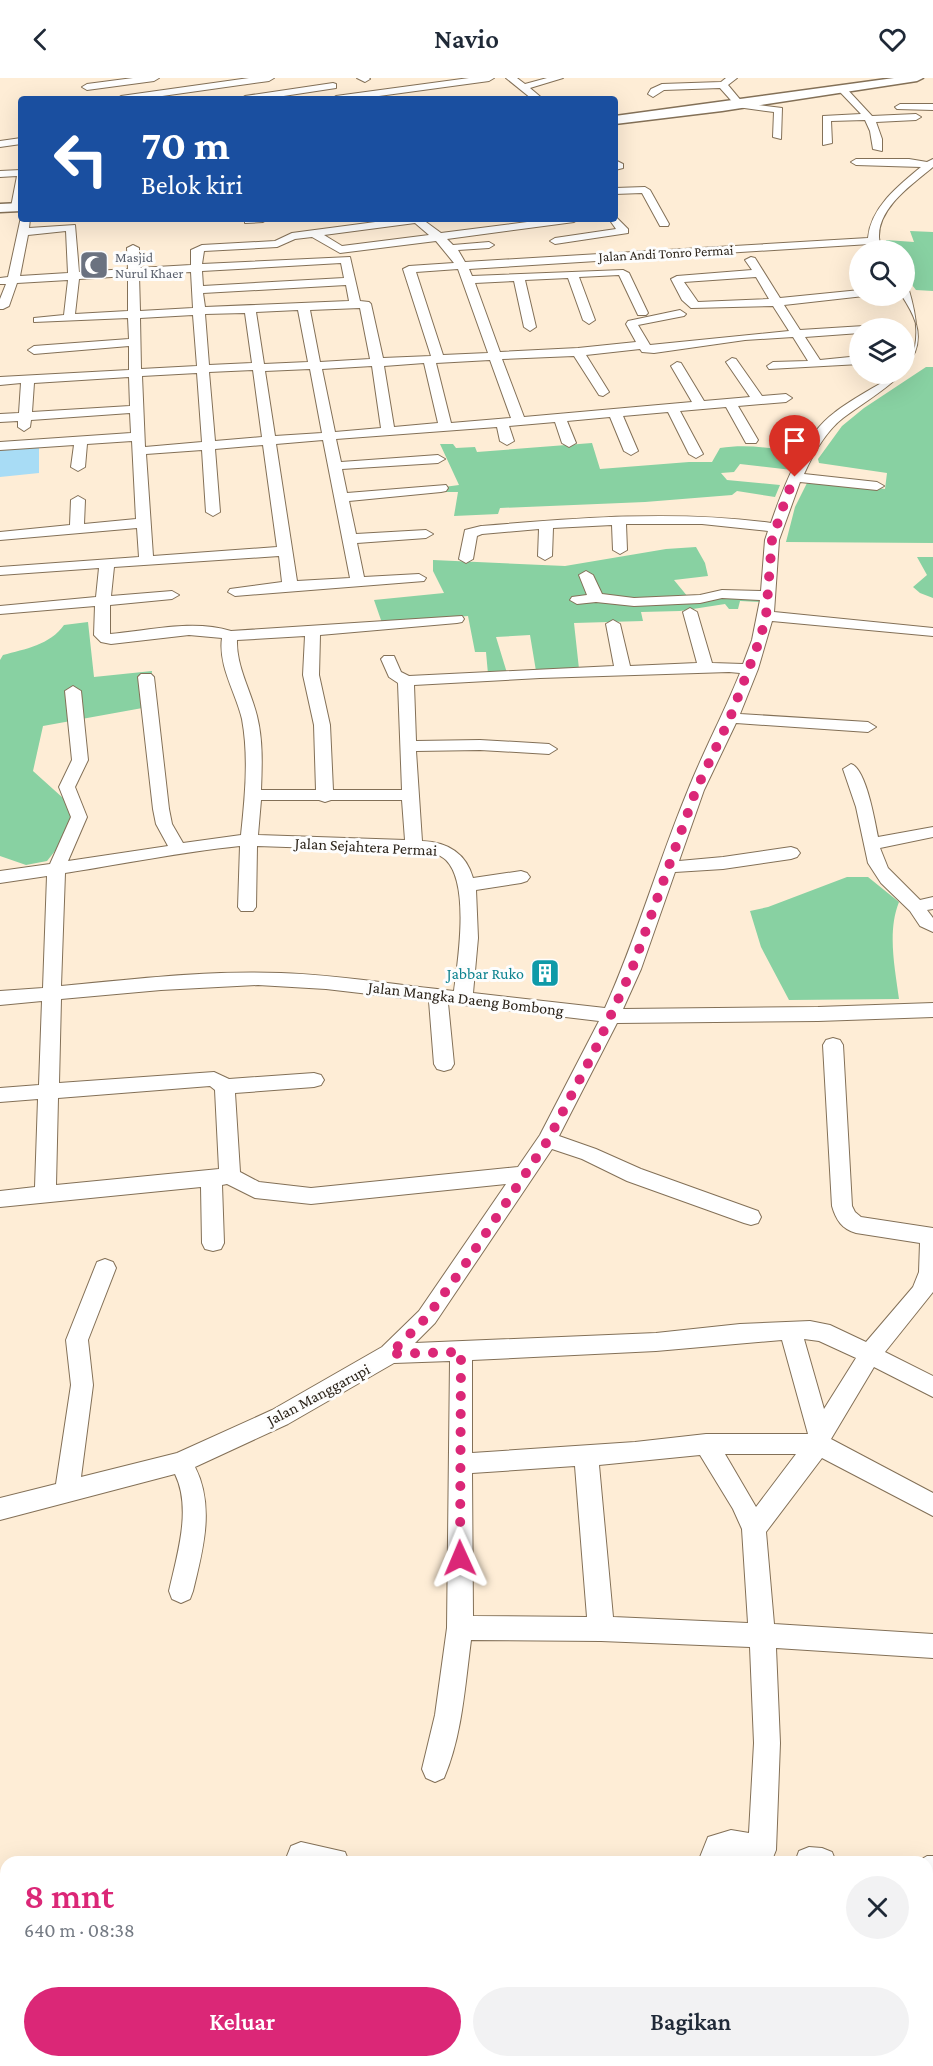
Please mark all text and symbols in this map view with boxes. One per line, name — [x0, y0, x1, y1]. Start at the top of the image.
icon: back — [24, 23, 57, 56]
icon: heart — [876, 23, 909, 56]
text: Navio — [434, 24, 499, 54]
icon: left — [42, 120, 120, 198]
text: 70 m — [141, 121, 230, 168]
text: Belok kiri — [141, 170, 243, 200]
map controls — [849, 240, 915, 384]
button: search — [849, 240, 915, 306]
street label: Jalan Andi Tonro Permai — [596, 241, 734, 265]
mosque icon: Masjid Nurul Khaer — [78, 249, 110, 281]
place label: Masjid Nurul Khaer — [115, 249, 184, 281]
button: layers — [849, 318, 915, 384]
pin — [769, 415, 820, 477]
icon: arrive — [778, 424, 811, 457]
street label: Jalan Sejahtera Permai — [292, 834, 438, 860]
building icon: Jabbar Ruko — [529, 957, 561, 989]
place label: Jabbar Ruko — [445, 965, 524, 983]
street label: Jalan Mangka Daeng Bombong — [365, 978, 565, 1020]
street label: Jalan Manggarupi — [262, 1360, 373, 1431]
position arrow — [428, 1526, 492, 1590]
text: 8 mnt — [24, 1876, 114, 1916]
button: close — [846, 1876, 909, 1939]
text: 640 m · 08:38 — [24, 1919, 135, 1941]
button: Keluar — [24, 1987, 461, 2056]
button: Bagikan — [473, 1987, 909, 2056]

